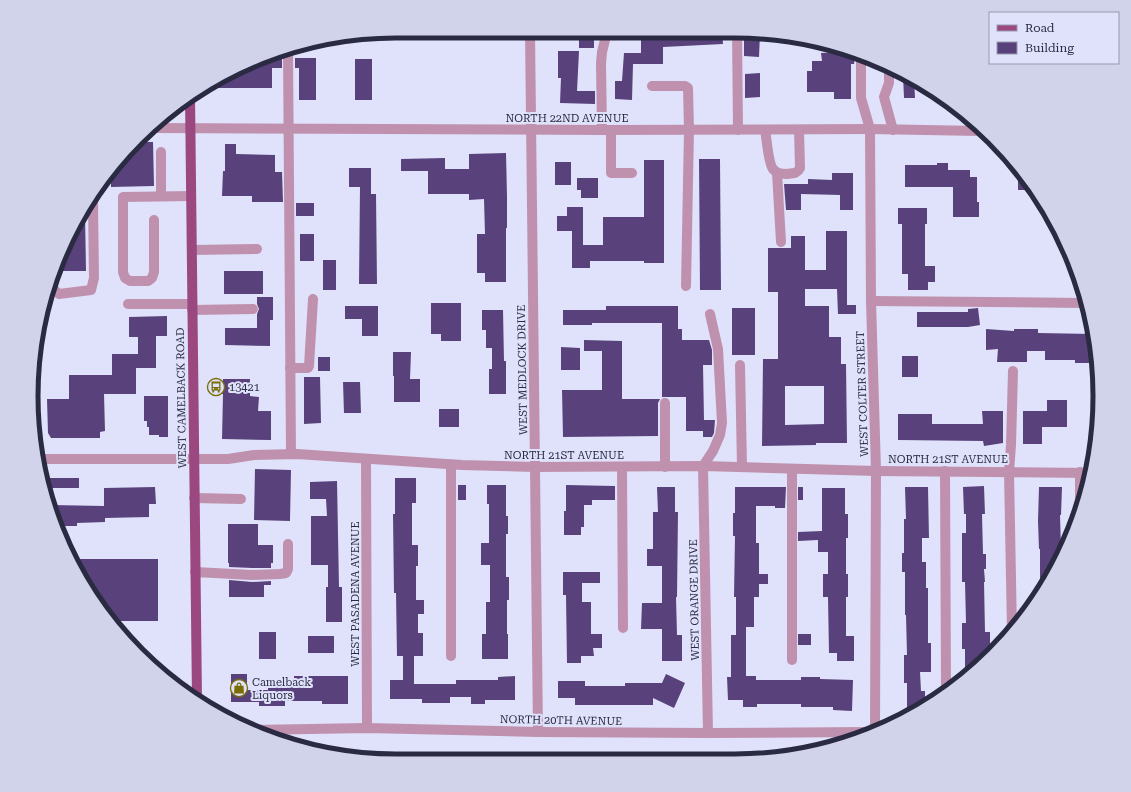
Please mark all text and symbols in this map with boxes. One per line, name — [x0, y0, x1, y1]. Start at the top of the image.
legend — [989, 12, 1119, 64]
text: Road — [1025, 21, 1055, 35]
text: Building — [1025, 41, 1074, 55]
street label: NORTH 22ND AVENUE — [505, 112, 629, 125]
street label: WEST MEDLOCK DRIVE — [515, 305, 530, 435]
street label: WEST CAMELBACK ROAD — [174, 328, 189, 468]
street label: WEST COLTER STREET — [854, 331, 871, 457]
bus stop icon: 13421 — [206, 377, 226, 397]
place label: 13421 — [229, 381, 260, 394]
street label: NORTH 21ST AVENUE — [504, 449, 624, 462]
street label: NORTH 21ST AVENUE — [888, 453, 1008, 466]
street label: WEST PASADENA AVENUE — [349, 521, 362, 667]
street label: WEST ORANGE DRIVE — [687, 539, 702, 661]
place label: Camelback Liquors — [252, 676, 311, 702]
shop icon: Camelback Liquors — [229, 678, 249, 698]
street label: NORTH 20TH AVENUE — [500, 713, 622, 728]

